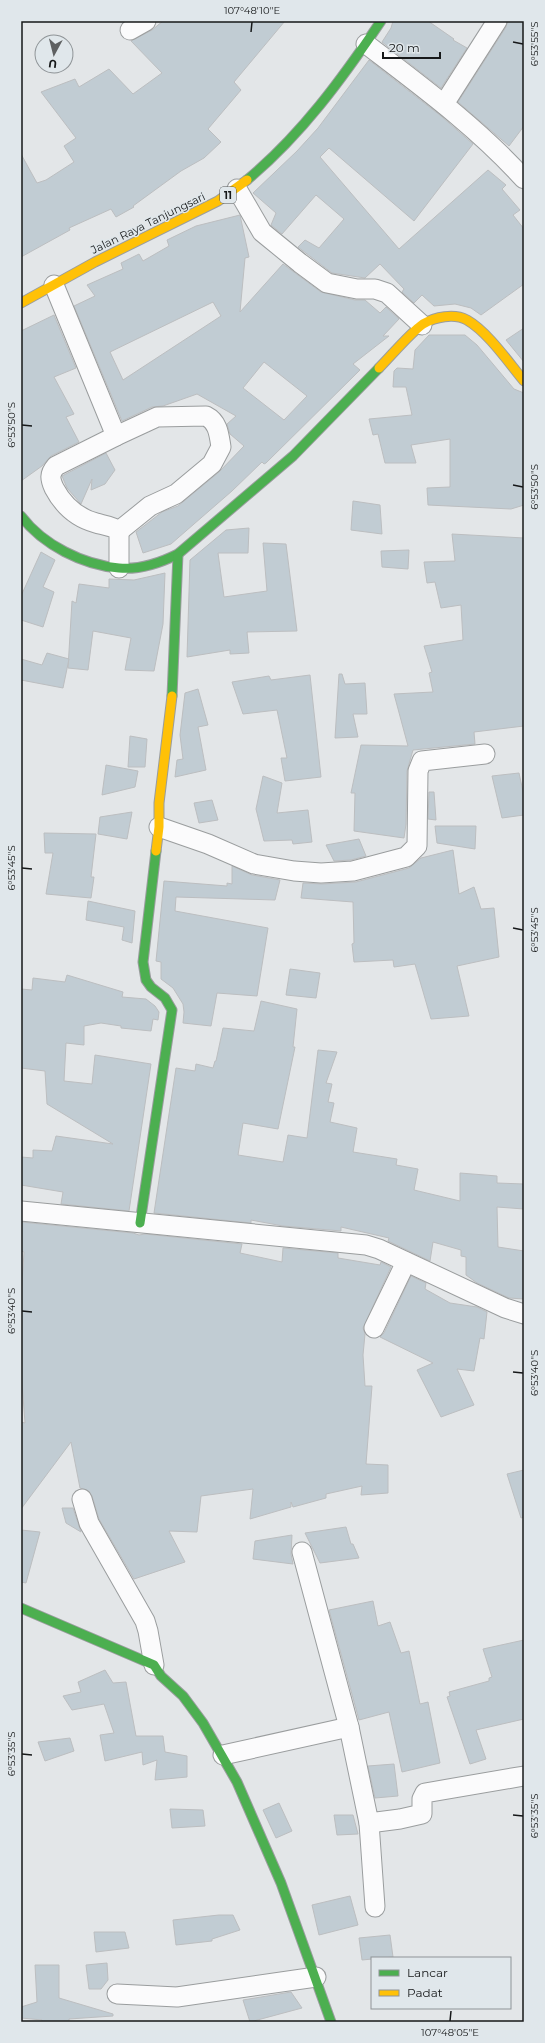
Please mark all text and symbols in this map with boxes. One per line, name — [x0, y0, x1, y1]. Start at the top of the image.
text: 107°48'10"E — [224, 4, 280, 17]
text: 6°53'55"S — [528, 22, 541, 66]
north arrow — [34, 34, 74, 74]
scale bar — [383, 34, 440, 60]
text: 20 m — [389, 40, 420, 55]
text: U — [48, 56, 58, 71]
road number: 11 — [220, 187, 236, 203]
street label: Jalan Raya Tanjungsari — [88, 189, 208, 257]
text: 6°53'50"S — [5, 402, 18, 448]
text: 6°53'50"S — [528, 464, 541, 510]
text: 6°53'45"S — [5, 845, 18, 891]
text: 6°53'45"S — [528, 907, 541, 953]
text: 6°53'40"S — [5, 1288, 18, 1334]
text: 6°53'40"S — [528, 1350, 541, 1396]
text: 6°53'35"S — [5, 1732, 18, 1776]
text: 6°53'35"S — [528, 1794, 541, 1838]
legend — [371, 1957, 511, 2009]
text: Lancar — [407, 1965, 448, 1980]
text: Padat — [407, 1985, 443, 2000]
text: 107°48'05"E — [421, 2026, 479, 2039]

